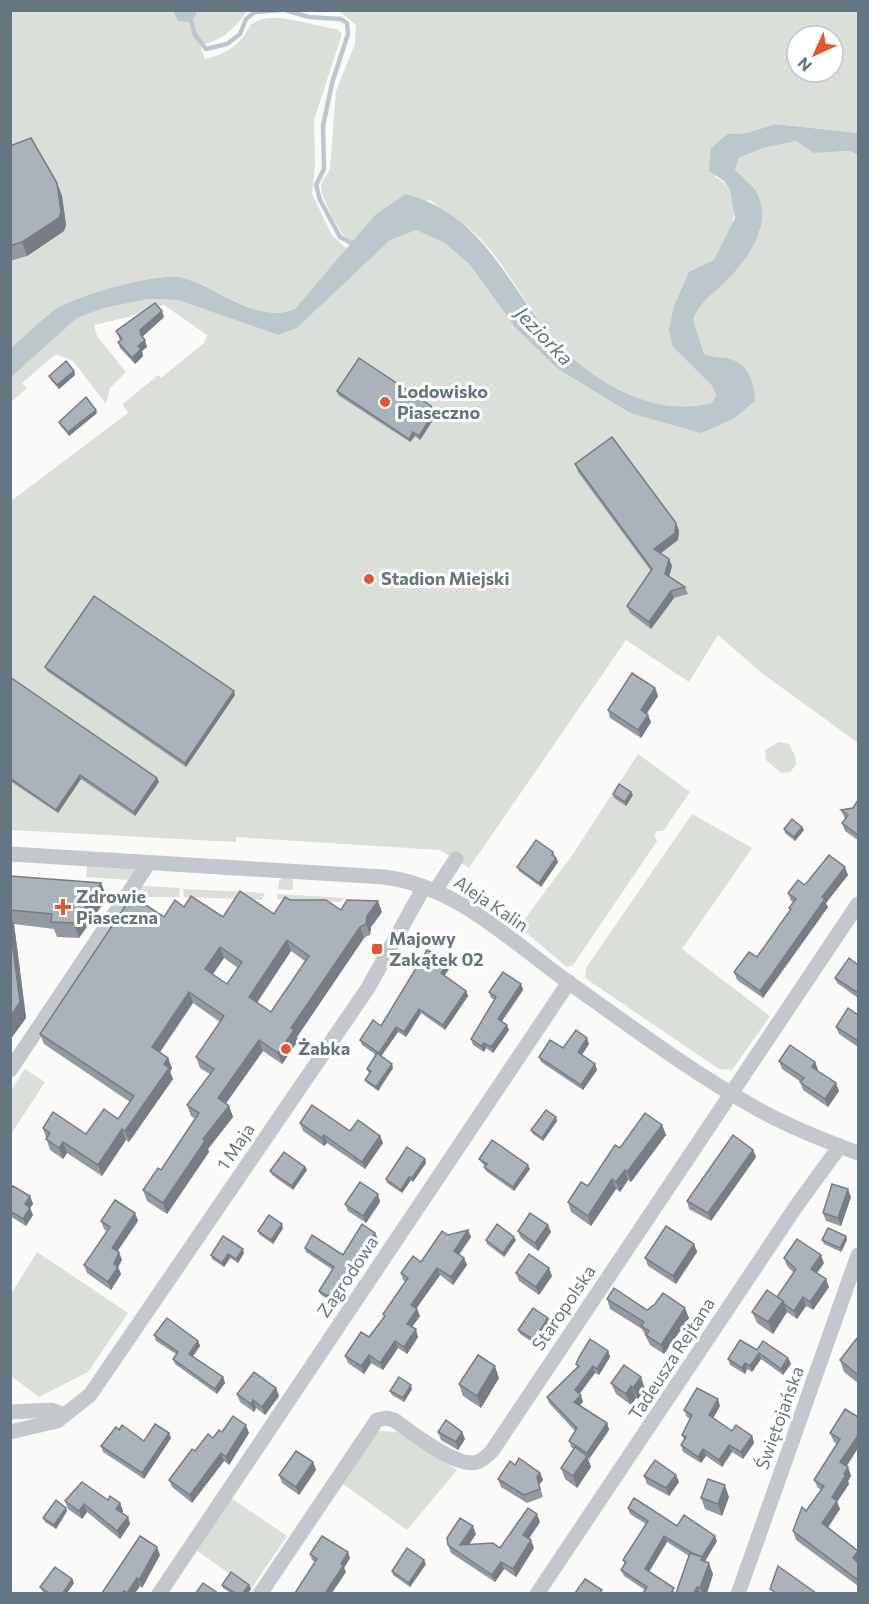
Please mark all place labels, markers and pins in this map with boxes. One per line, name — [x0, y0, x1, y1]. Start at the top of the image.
place label: Lodowisko Piaseczno — [397, 380, 488, 423]
marker: Lodowisko Piaseczno — [378, 395, 392, 409]
place label: Stadion Miejski — [381, 567, 509, 589]
marker: Stadion Miejski — [362, 572, 376, 586]
place label: Zdrowie Piaseczna — [76, 885, 158, 928]
marker: Zdrowie Piaseczna — [54, 898, 72, 916]
place label: Majowy Zakątek 02 — [389, 927, 484, 970]
marker: Majowy Zakątek 02 — [370, 942, 384, 956]
place label: Żabka — [298, 1037, 350, 1059]
marker: Żabka — [279, 1042, 293, 1056]

